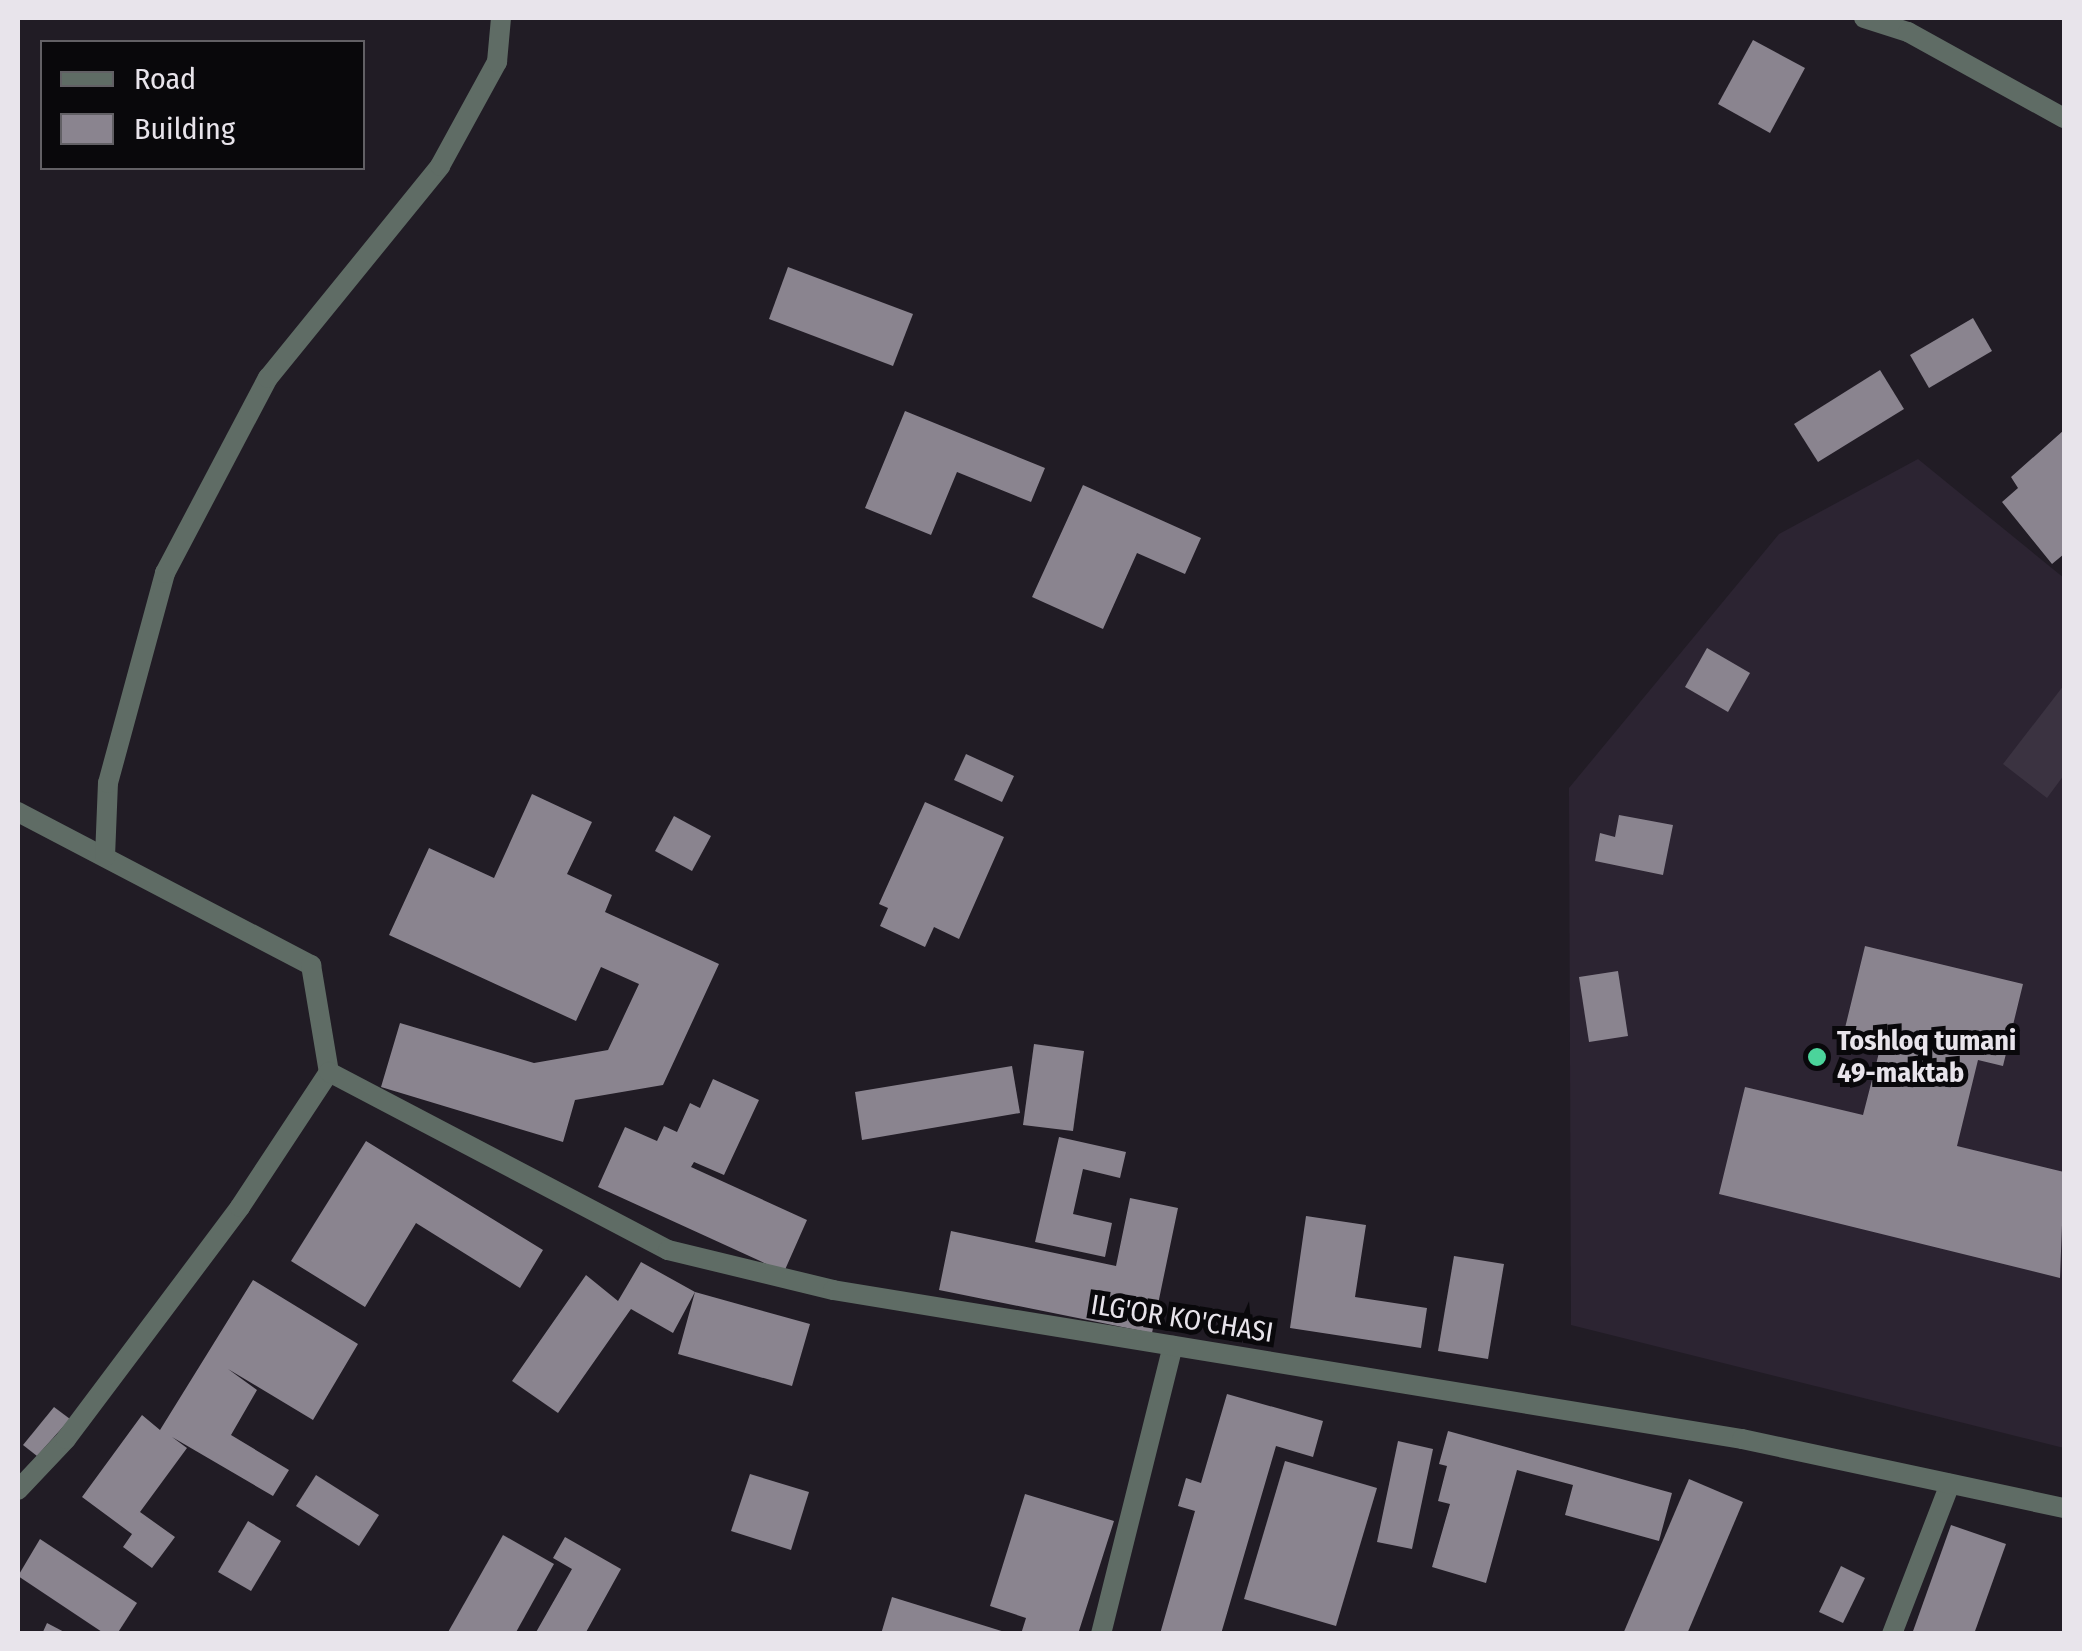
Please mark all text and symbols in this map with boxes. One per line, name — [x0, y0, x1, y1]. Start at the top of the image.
legend — [40, 40, 365, 170]
text: Road — [134, 61, 196, 97]
text: Building — [134, 111, 235, 147]
place label: Toshloq tumani 49-maktab — [1837, 1024, 2016, 1090]
marker: Toshloq tumani 49-maktab — [1806, 1046, 1828, 1068]
street label: ILG'OR KO'CHASI — [1088, 1288, 1276, 1350]

